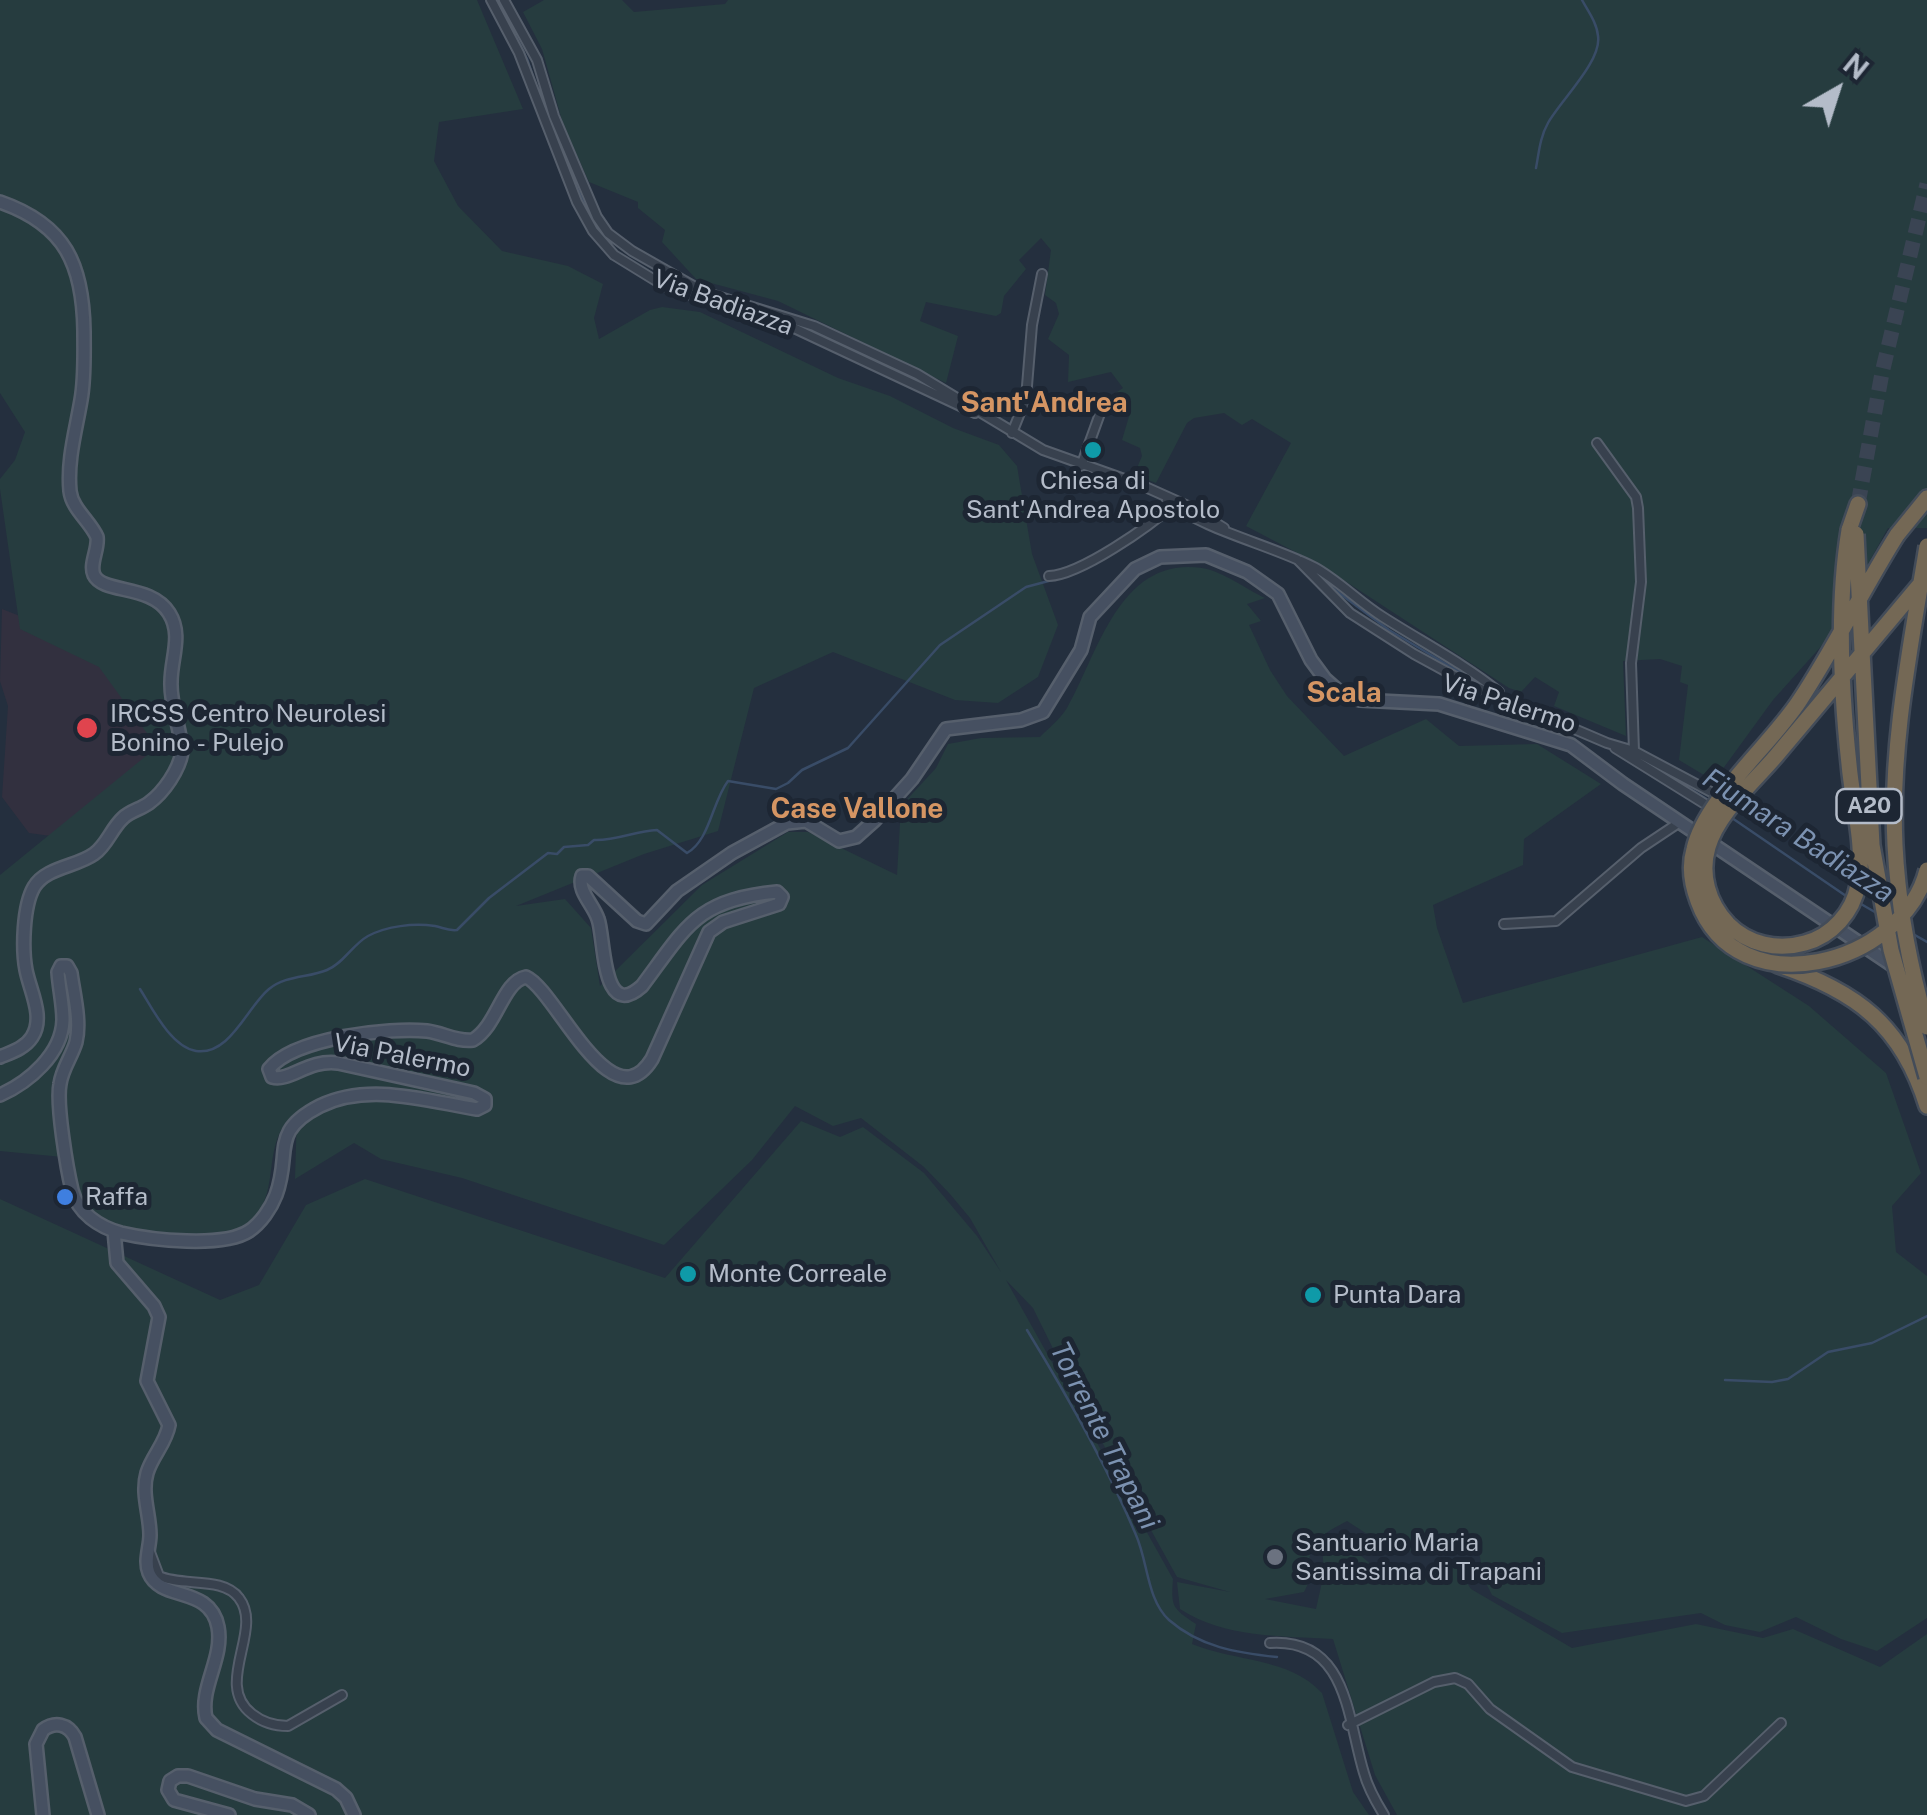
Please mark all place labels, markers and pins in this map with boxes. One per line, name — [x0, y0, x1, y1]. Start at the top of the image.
marker: Chiesa di Sant'Andrea Apostolo — [1082, 439, 1104, 461]
place label: Chiesa di Sant'Andrea Apostolo — [966, 466, 1220, 525]
place label: IRCSS Centro Neurolesi Bonino - Pulejo — [110, 699, 386, 758]
marker: IRCSS Centro Neurolesi Bonino - Pulejo — [74, 715, 100, 741]
place label: Raffa — [85, 1182, 148, 1212]
marker: Raffa — [54, 1186, 76, 1208]
place label: Monte Correale — [708, 1259, 887, 1289]
marker: Monte Correale — [677, 1263, 699, 1285]
place label: Punta Dara — [1333, 1280, 1461, 1310]
marker: Punta Dara — [1302, 1284, 1324, 1306]
place label: Santuario Maria Santissima di Trapani — [1295, 1528, 1542, 1587]
marker: Santuario Maria Santissima di Trapani — [1264, 1546, 1286, 1568]

